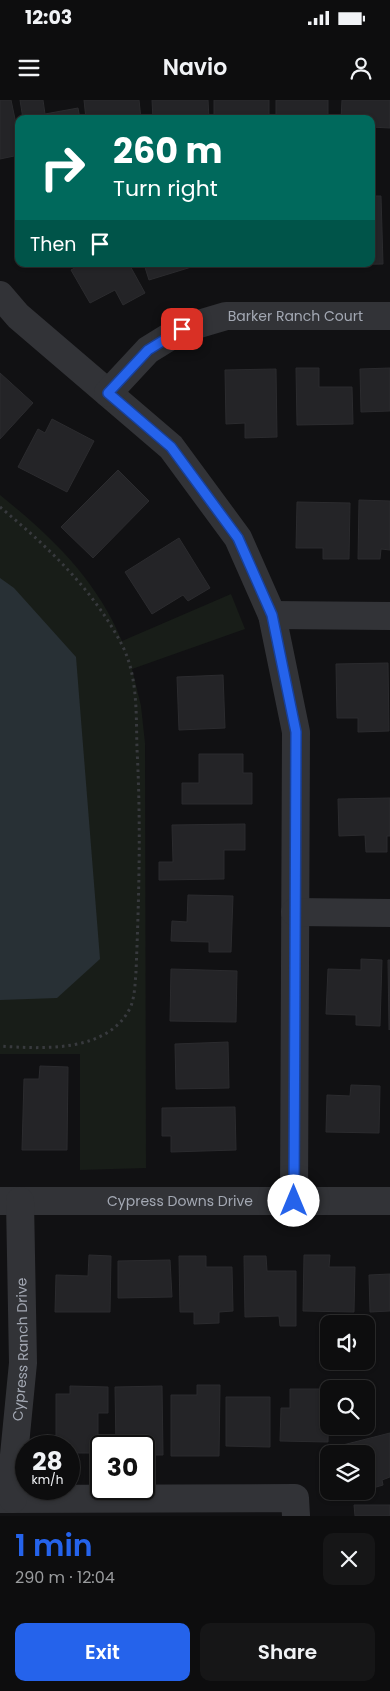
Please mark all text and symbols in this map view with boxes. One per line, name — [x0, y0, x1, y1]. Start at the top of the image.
text: 12:03 — [25, 4, 72, 31]
text: Navio — [163, 52, 227, 83]
icon: menu — [15, 54, 43, 82]
icon: person — [347, 54, 375, 82]
text: 260 m — [113, 126, 223, 175]
icon: right — [30, 135, 95, 200]
text: Turn right — [113, 173, 218, 204]
icon: arrive — [86, 230, 114, 258]
text: Then — [30, 231, 76, 258]
street label: Barker Ranch Court — [228, 306, 363, 326]
pin — [161, 308, 203, 350]
icon: arrive — [168, 315, 196, 343]
position arrow — [267, 1174, 319, 1226]
street label: Cypress Downs Drive — [107, 1191, 253, 1211]
street label: Cypress Ranch Drive — [7, 1277, 33, 1422]
map controls — [320, 1315, 375, 1500]
button: sound — [320, 1315, 375, 1370]
button: search — [320, 1380, 375, 1435]
speed limit sign: 30 — [90, 1435, 155, 1500]
text: 28 — [32, 1444, 63, 1479]
button: layers — [320, 1445, 375, 1500]
text: km/h — [32, 1471, 63, 1488]
text: 1 min — [15, 1524, 93, 1567]
button: close — [323, 1533, 375, 1585]
text: 290 m · 12:04 — [15, 1566, 115, 1589]
button: Exit — [15, 1623, 190, 1681]
button: Share — [200, 1623, 375, 1681]

